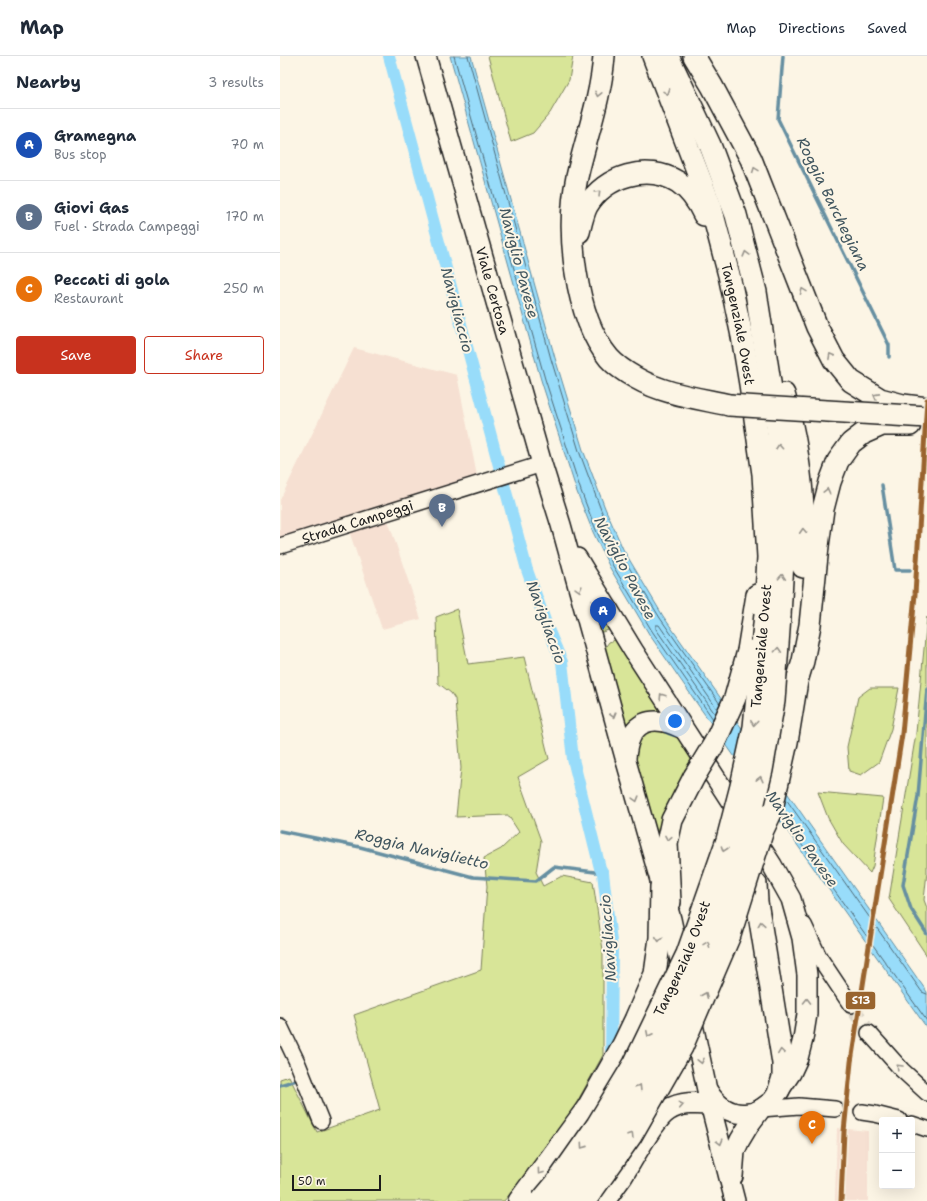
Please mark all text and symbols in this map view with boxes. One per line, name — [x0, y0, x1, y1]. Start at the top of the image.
text: Map — [20, 15, 64, 40]
text: Map — [727, 19, 757, 37]
text: Directions — [779, 19, 845, 37]
text: Saved — [867, 19, 907, 37]
text: Nearby — [16, 71, 81, 93]
text: 3 results — [208, 74, 264, 91]
one-way arrow — [663, 89, 671, 96]
one-way arrow — [595, 91, 603, 98]
text: Gramegna — [54, 126, 136, 146]
water label: Roggia Barchegiana — [792, 134, 874, 274]
text: A — [24, 136, 34, 153]
text: 70 m — [230, 136, 264, 153]
text: Bus stop — [54, 146, 106, 163]
one-way arrow — [752, 167, 760, 174]
one-way arrow — [593, 190, 601, 198]
text: Giovi Gas — [54, 198, 129, 218]
water label: Naviglio Pavese — [495, 205, 543, 321]
text: B — [25, 208, 33, 225]
text: 170 m — [226, 208, 264, 225]
text: Fuel · Strada Campeggi — [54, 218, 200, 235]
street label: Viale Certosa — [472, 245, 514, 337]
one-way arrow — [742, 251, 751, 258]
street label: Tangenziale Ovest — [717, 261, 759, 386]
water label: Navigliaccio — [436, 265, 478, 355]
text: Peccati di gola — [54, 270, 170, 290]
text: C — [25, 280, 33, 297]
text: 250 m — [223, 280, 264, 297]
one-way arrow — [799, 288, 807, 295]
text: Restaurant — [54, 290, 124, 307]
button: Save — [16, 336, 136, 374]
button: Share — [144, 336, 264, 374]
one-way arrow — [829, 352, 836, 360]
one-way arrow — [873, 393, 880, 400]
one-way arrow — [775, 444, 784, 450]
one-way arrow — [823, 488, 831, 495]
pin: B — [429, 494, 455, 527]
street label: Strada Campeggi — [299, 496, 415, 548]
water label: Naviglio Pavese — [589, 513, 661, 623]
one-way arrow — [799, 528, 808, 534]
one-way arrow — [777, 574, 786, 580]
water label: Navigliaccio — [522, 578, 570, 666]
street label: Tangenziale Ovest — [747, 583, 775, 709]
one-way arrow — [574, 586, 583, 593]
pin: A — [590, 597, 616, 630]
one-way arrow — [773, 647, 782, 653]
one-way arrow — [659, 693, 667, 700]
one-way arrow — [608, 711, 617, 718]
your location — [665, 711, 685, 731]
one-way arrow — [750, 720, 759, 726]
one-way arrow — [755, 776, 763, 782]
water label: Naviglio Pavese — [761, 787, 843, 891]
one-way arrow — [631, 795, 640, 802]
water label: Roggia Naviglietto — [353, 824, 491, 874]
one-way arrow — [664, 835, 673, 842]
one-way arrow — [720, 845, 728, 852]
water label: Navigliaccio — [595, 894, 621, 982]
street label: Tangenziale Ovest — [649, 898, 714, 1019]
one-way arrow — [757, 920, 766, 927]
one-way arrow — [655, 936, 664, 942]
one-way arrow — [702, 941, 711, 948]
line badge: S13 — [845, 991, 876, 1010]
one-way arrow — [700, 992, 708, 1000]
text: S13 — [852, 993, 870, 1008]
one-way arrow — [803, 998, 811, 1004]
one-way arrow — [646, 1030, 654, 1037]
one-way arrow — [777, 1049, 786, 1055]
one-way arrow — [696, 1057, 704, 1064]
one-way arrow — [896, 1064, 903, 1071]
one-way arrow — [634, 1084, 642, 1091]
one-way arrow — [678, 1101, 684, 1110]
pin: C — [799, 1111, 825, 1144]
map controls — [879, 1117, 915, 1189]
button: + — [879, 1117, 915, 1153]
one-way arrow — [626, 1132, 634, 1139]
one-way arrow — [715, 1138, 724, 1145]
one-way arrow — [581, 1141, 588, 1148]
button: − — [879, 1153, 915, 1189]
one-way arrow — [537, 1168, 545, 1175]
scale bar — [292, 1173, 381, 1192]
text: 50 m — [298, 1174, 326, 1189]

